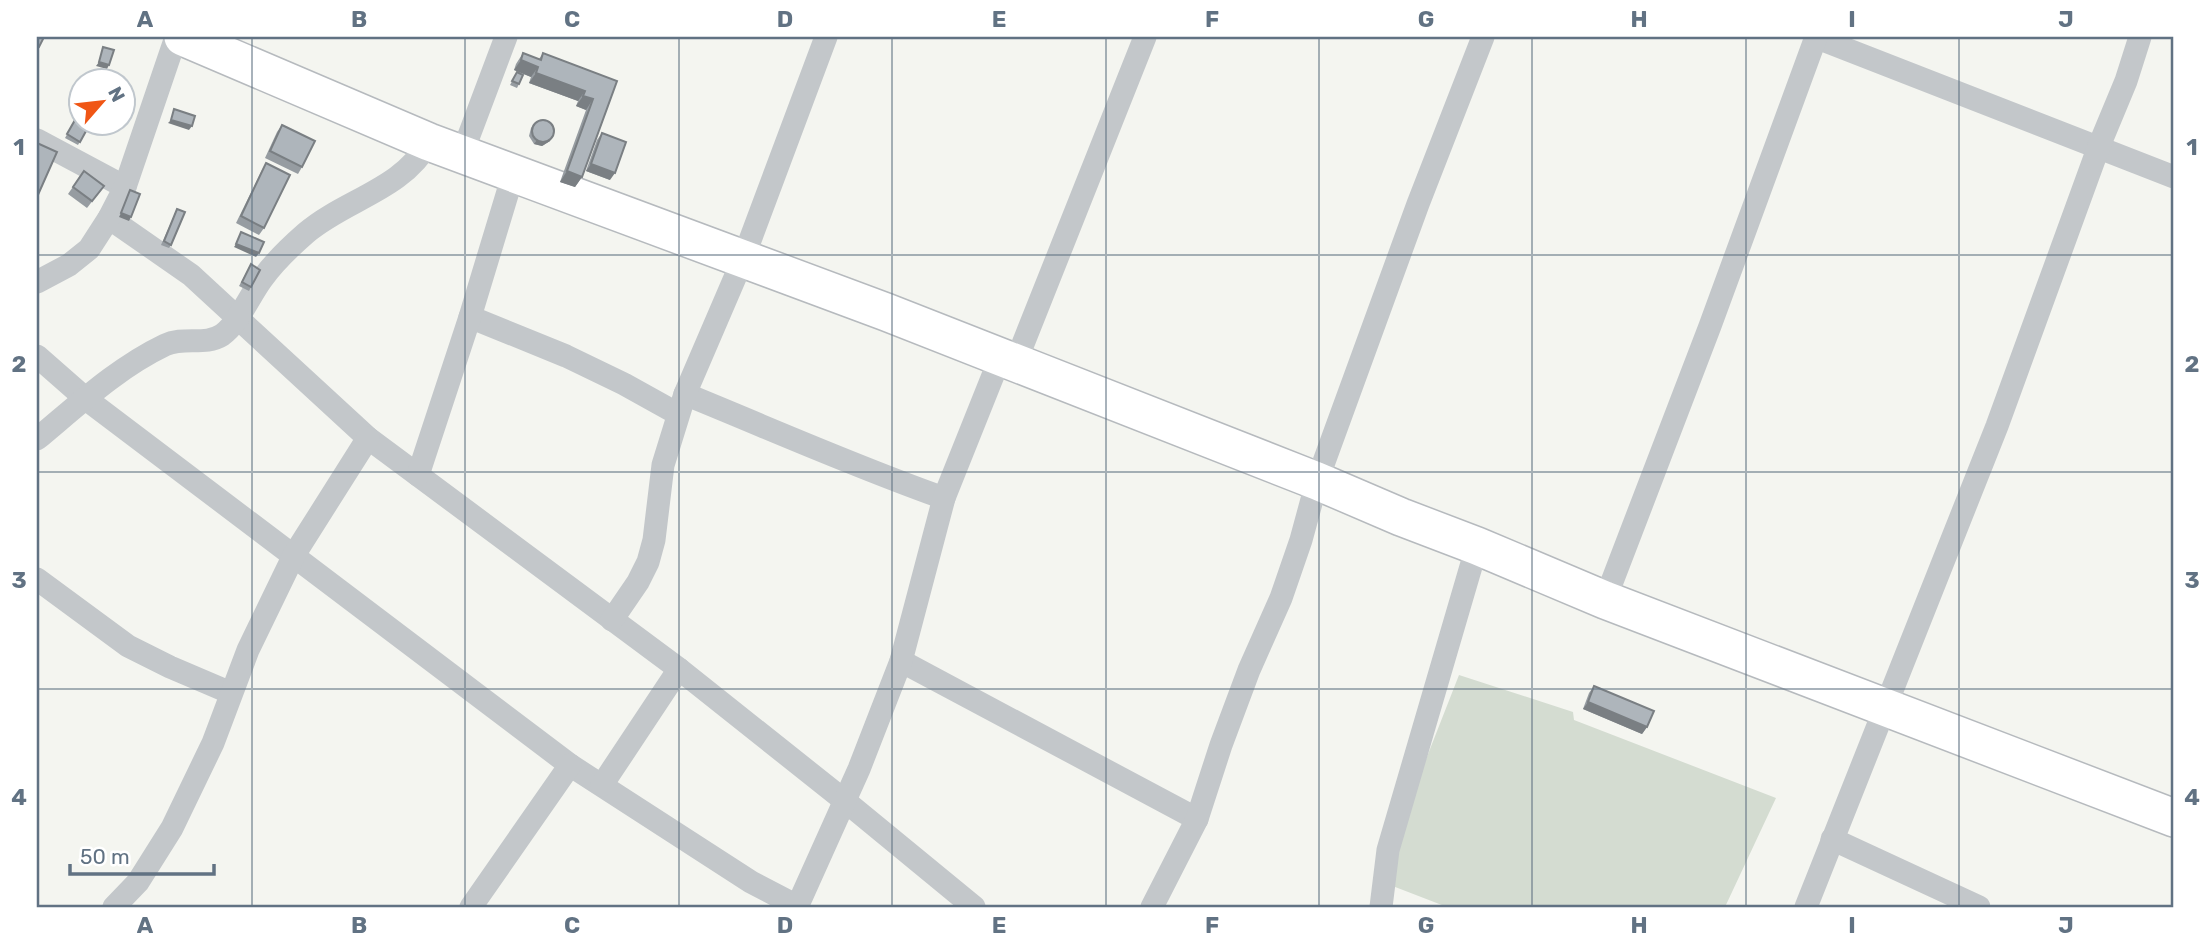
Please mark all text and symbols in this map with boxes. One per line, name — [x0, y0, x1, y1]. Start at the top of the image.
text: A — [137, 5, 154, 33]
text: B — [351, 5, 367, 33]
text: C — [564, 5, 580, 33]
text: D — [777, 5, 793, 33]
text: E — [992, 5, 1006, 33]
text: F — [1205, 5, 1219, 33]
text: G — [1418, 5, 1434, 33]
text: H — [1630, 5, 1648, 33]
text: I — [1848, 5, 1856, 33]
text: J — [2058, 5, 2074, 33]
north arrow — [66, 66, 136, 136]
text: N — [103, 83, 130, 106]
text: 1 — [13, 133, 25, 161]
text: 1 — [2186, 133, 2198, 161]
text: 2 — [12, 350, 26, 378]
text: 2 — [2185, 350, 2199, 378]
text: 3 — [11, 566, 27, 594]
text: 3 — [2184, 566, 2200, 594]
text: 4 — [11, 783, 27, 811]
text: 4 — [2184, 783, 2200, 811]
scale bar — [70, 832, 214, 876]
text: 50 m — [80, 844, 130, 869]
text: A — [137, 911, 154, 939]
text: B — [351, 911, 367, 939]
text: C — [564, 911, 580, 939]
text: D — [777, 911, 793, 939]
text: E — [992, 911, 1006, 939]
text: F — [1205, 911, 1219, 939]
text: G — [1418, 911, 1434, 939]
text: H — [1630, 911, 1648, 939]
text: I — [1848, 911, 1856, 939]
text: J — [2058, 911, 2074, 939]

